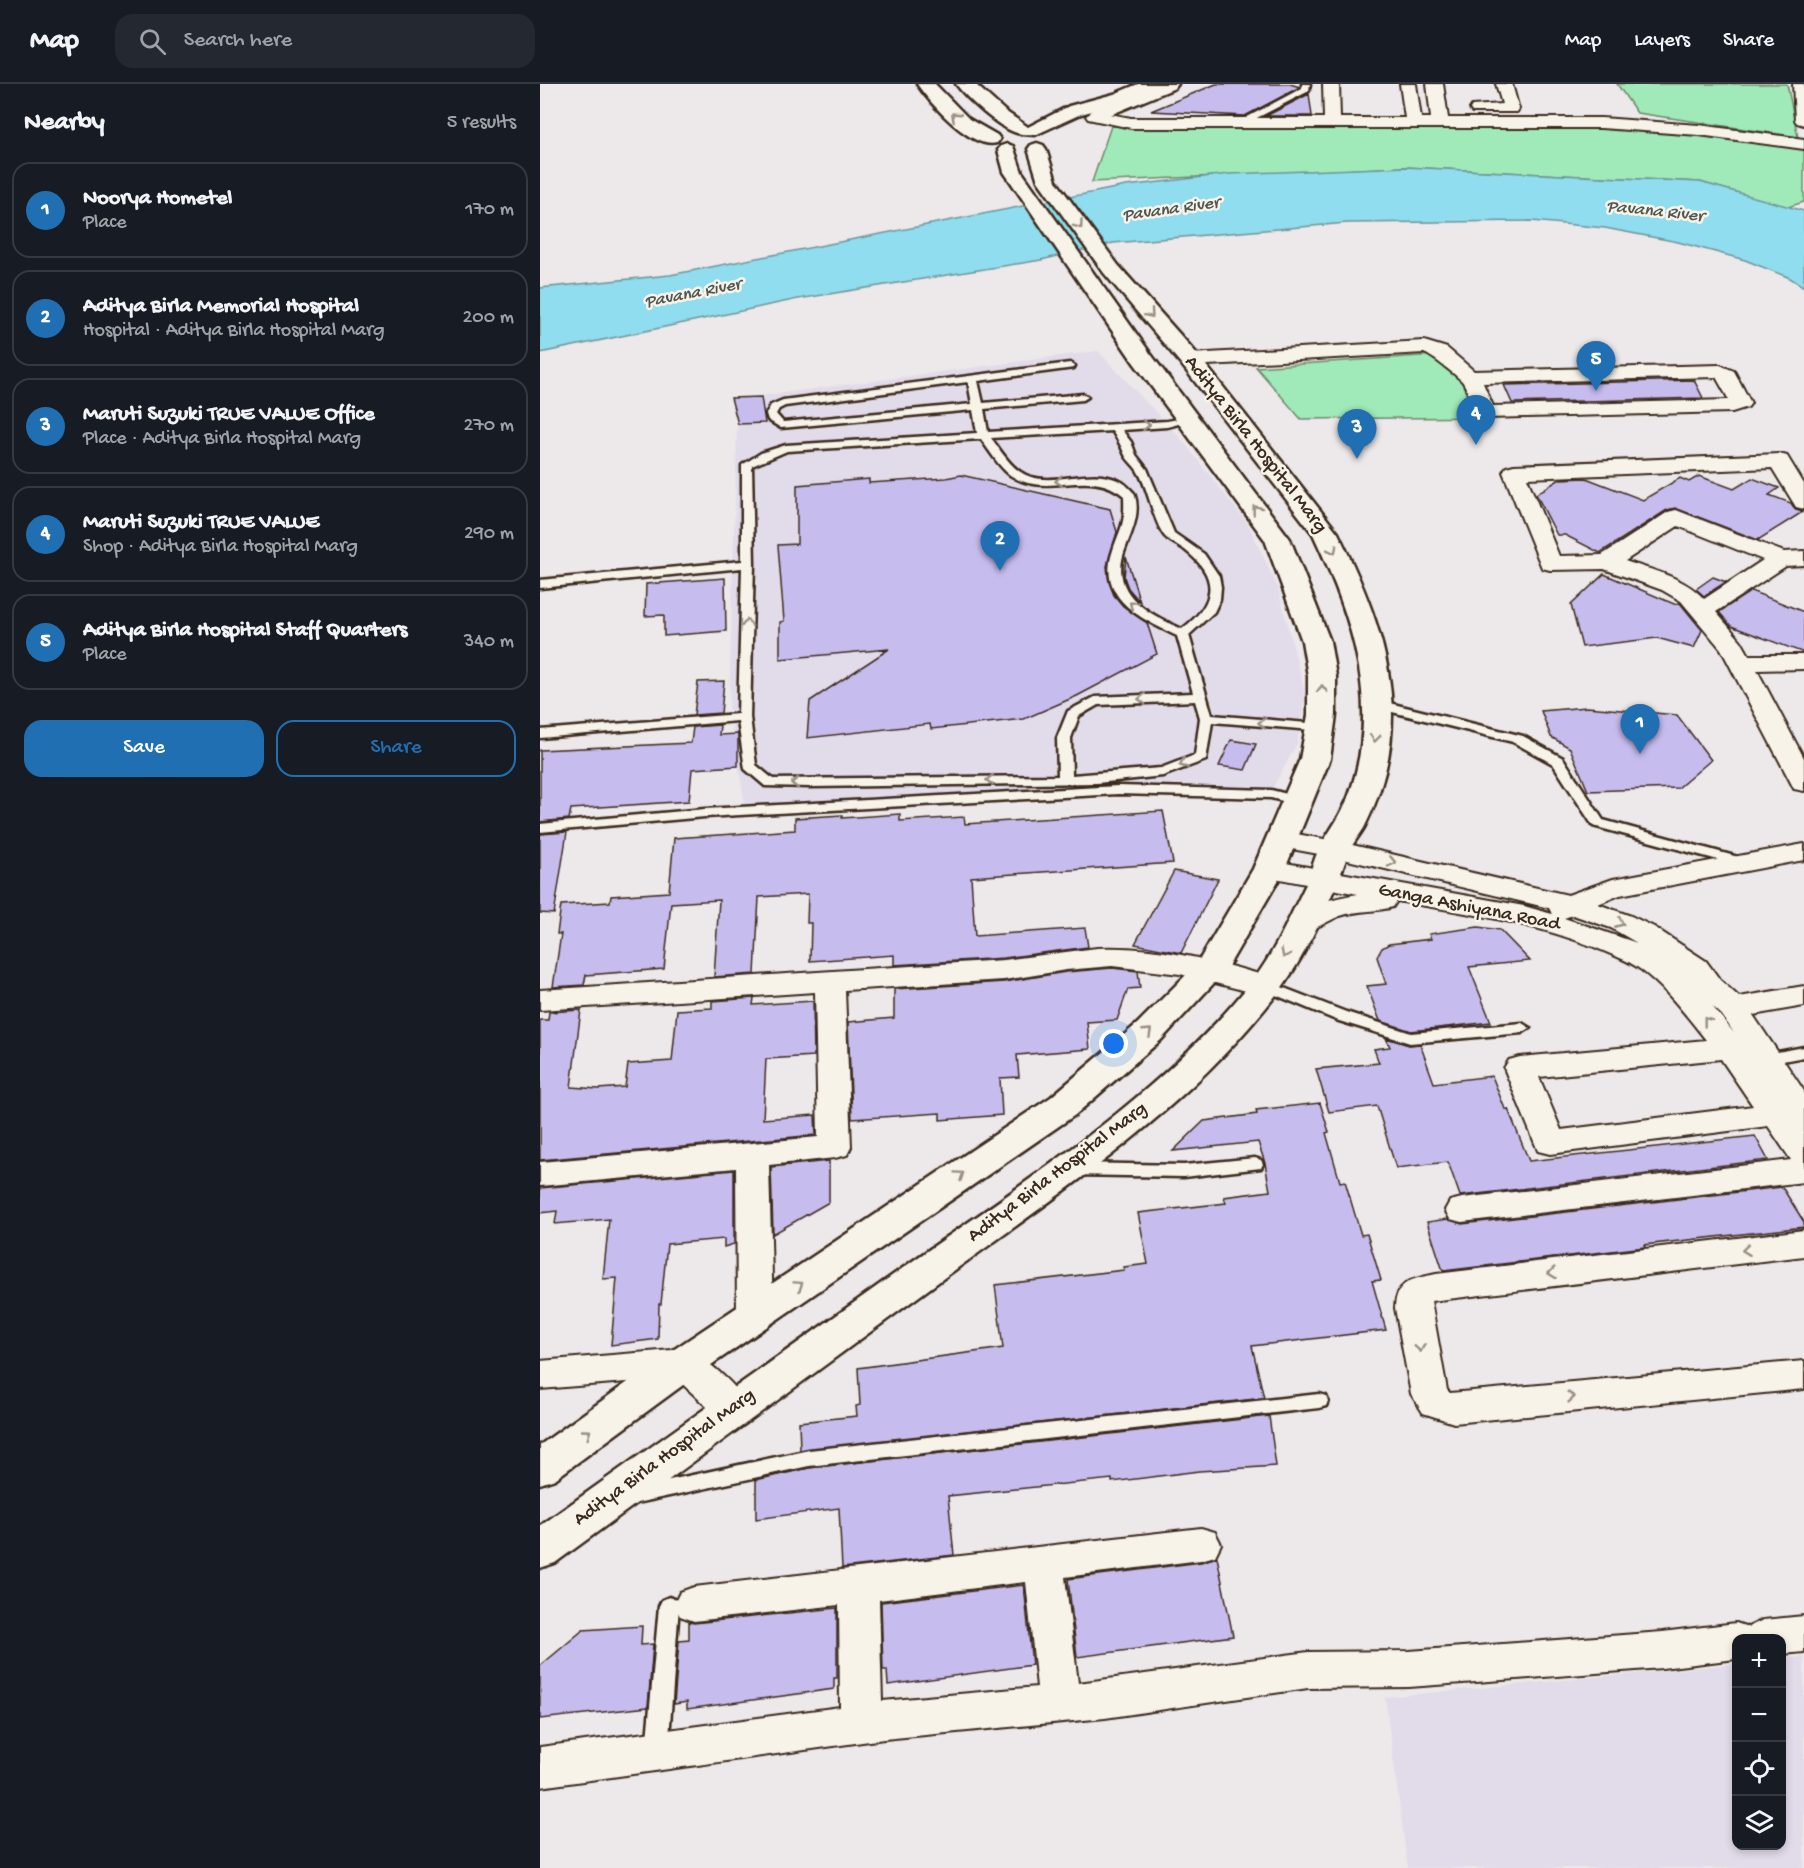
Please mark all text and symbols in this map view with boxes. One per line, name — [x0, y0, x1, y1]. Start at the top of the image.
search box — [115, 14, 535, 68]
text: Map — [30, 25, 79, 58]
icon: search — [136, 25, 169, 58]
text: Search here — [184, 28, 292, 54]
text: Map — [1565, 29, 1601, 54]
text: Layers — [1634, 29, 1690, 54]
text: Share — [1723, 29, 1774, 54]
text: Nearby — [24, 108, 105, 139]
text: 5 results — [447, 112, 516, 135]
one-way arrow — [951, 112, 962, 123]
text: Noorya Hometel — [83, 186, 232, 212]
water label: Pavana River — [1121, 192, 1224, 227]
water label: Pavana River — [1605, 196, 1708, 228]
text: 1 — [41, 199, 50, 222]
text: 170 m — [465, 199, 514, 222]
text: Place — [83, 212, 127, 235]
one-way arrow — [1072, 219, 1083, 230]
water label: Pavana River — [643, 274, 746, 314]
text: Aditya Birla Memorial Hospital — [83, 294, 359, 320]
text: 2 — [41, 307, 50, 330]
text: 200 m — [463, 307, 514, 330]
one-way arrow — [1143, 307, 1154, 317]
text: Hospital · Aditya Birla Hospital Marg — [83, 320, 385, 343]
pin: 5 — [1576, 342, 1616, 391]
street label: Aditya Birla Hospital Marg — [1179, 352, 1331, 538]
pin: 4 — [1456, 396, 1496, 445]
text: Maruti Suzuki TRUE VALUE Office — [83, 402, 375, 428]
pin: 3 — [1338, 410, 1376, 459]
text: 3 — [40, 415, 51, 438]
text: 270 m — [464, 415, 514, 438]
one-way arrow — [1142, 418, 1151, 431]
text: Place · Aditya Birla Hospital Marg — [83, 428, 361, 451]
one-way arrow — [1055, 474, 1064, 487]
one-way arrow — [1252, 505, 1263, 516]
text: Maruti Suzuki TRUE VALUE — [83, 510, 319, 536]
pin: 2 — [980, 522, 1020, 571]
text: 4 — [41, 523, 50, 546]
text: 290 m — [464, 523, 514, 546]
text: Shop · Aditya Birla Hospital Marg — [83, 536, 358, 559]
one-way arrow — [1326, 544, 1337, 555]
one-way arrow — [1128, 601, 1139, 612]
text: Aditya Birla Hospital Staff Quarters — [83, 618, 407, 644]
one-way arrow — [740, 618, 753, 627]
text: 5 — [40, 631, 51, 654]
text: 340 m — [464, 631, 514, 654]
text: Place — [83, 644, 127, 667]
one-way arrow — [1316, 685, 1328, 694]
one-way arrow — [1137, 693, 1146, 705]
pin: 1 — [1620, 704, 1660, 754]
one-way arrow — [1257, 717, 1267, 730]
button: Save — [24, 720, 264, 777]
button: Share — [276, 720, 516, 777]
one-way arrow — [1370, 733, 1382, 742]
one-way arrow — [1179, 757, 1190, 769]
one-way arrow — [986, 774, 995, 786]
one-way arrow — [791, 777, 800, 789]
one-way arrow — [1386, 855, 1396, 868]
street label: Ganga Ashiyana Road — [1376, 879, 1564, 937]
one-way arrow — [1614, 915, 1625, 927]
one-way arrow — [1281, 948, 1292, 959]
one-way arrow — [1704, 1017, 1715, 1028]
one-way arrow — [1142, 1028, 1152, 1039]
your location — [1099, 1029, 1128, 1058]
street label: Aditya Birla Hospital Marg — [964, 1098, 1152, 1248]
one-way arrow — [953, 1171, 964, 1182]
one-way arrow — [1741, 1244, 1751, 1256]
one-way arrow — [1548, 1267, 1557, 1279]
one-way arrow — [792, 1281, 803, 1292]
one-way arrow — [1413, 1343, 1426, 1353]
street label: Aditya Birla Hospital Marg — [570, 1384, 760, 1532]
one-way arrow — [1566, 1391, 1575, 1404]
one-way arrow — [581, 1429, 592, 1440]
map controls — [1732, 1634, 1786, 1850]
button: + — [1732, 1634, 1786, 1688]
button: − — [1732, 1688, 1786, 1742]
button: locate — [1732, 1742, 1786, 1796]
button: layers — [1732, 1796, 1786, 1850]

